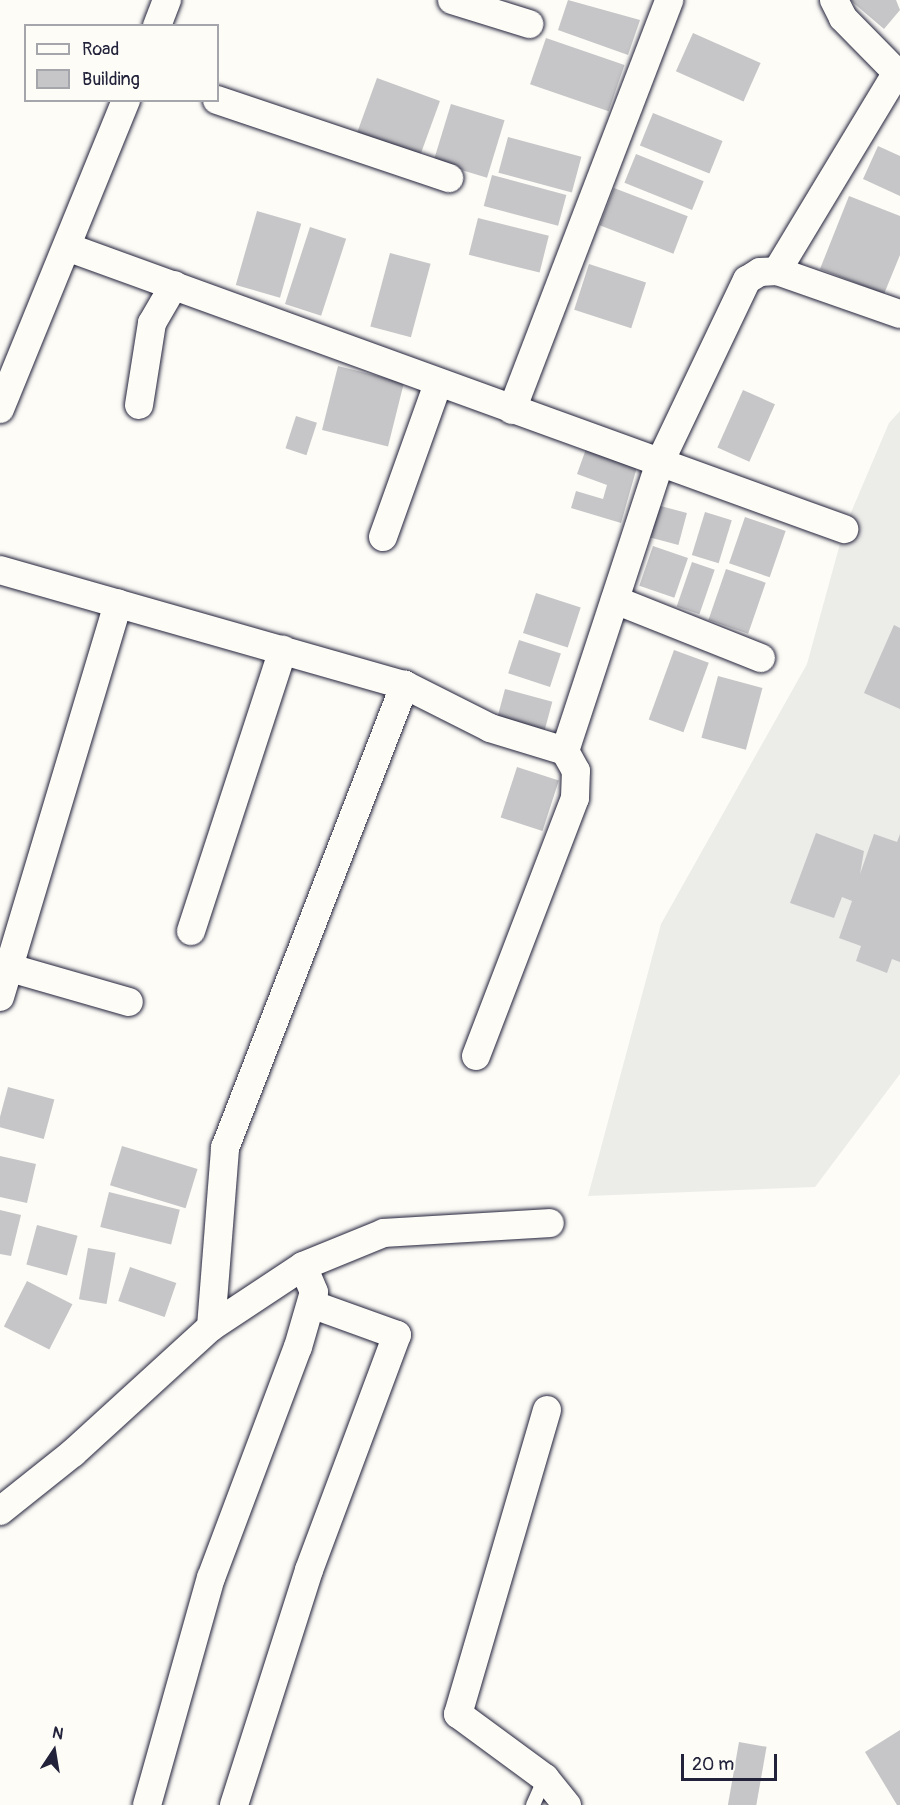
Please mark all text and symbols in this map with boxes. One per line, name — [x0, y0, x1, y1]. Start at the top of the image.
legend — [24, 24, 219, 102]
text: Road — [82, 38, 119, 61]
text: Building — [82, 68, 140, 91]
north arrow — [24, 1721, 84, 1781]
text: N — [50, 1722, 65, 1744]
scale bar — [684, 1742, 780, 1780]
text: 20 m — [692, 1753, 734, 1776]

